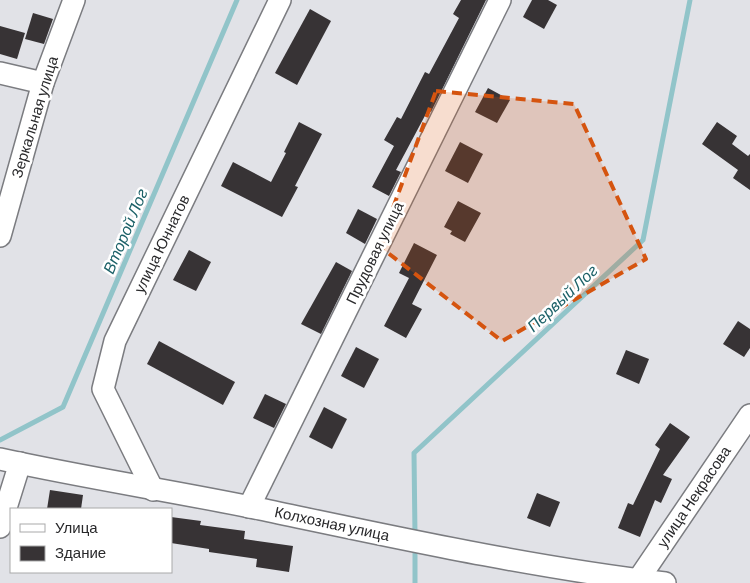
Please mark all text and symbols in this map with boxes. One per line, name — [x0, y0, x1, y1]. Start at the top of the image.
street label: Зеркальная улица — [7, 53, 61, 180]
water label: Второй Лог — [98, 185, 151, 276]
street label: улица Юннатов — [130, 192, 193, 296]
street label: Прудовая улица — [342, 198, 407, 307]
water label: Первый Лог — [523, 260, 601, 335]
street label: улица Некрасова — [652, 442, 734, 551]
street label: Колхозная улица — [273, 502, 392, 544]
legend — [10, 508, 172, 573]
text: Улица — [55, 518, 98, 536]
text: Здание — [55, 543, 106, 561]

